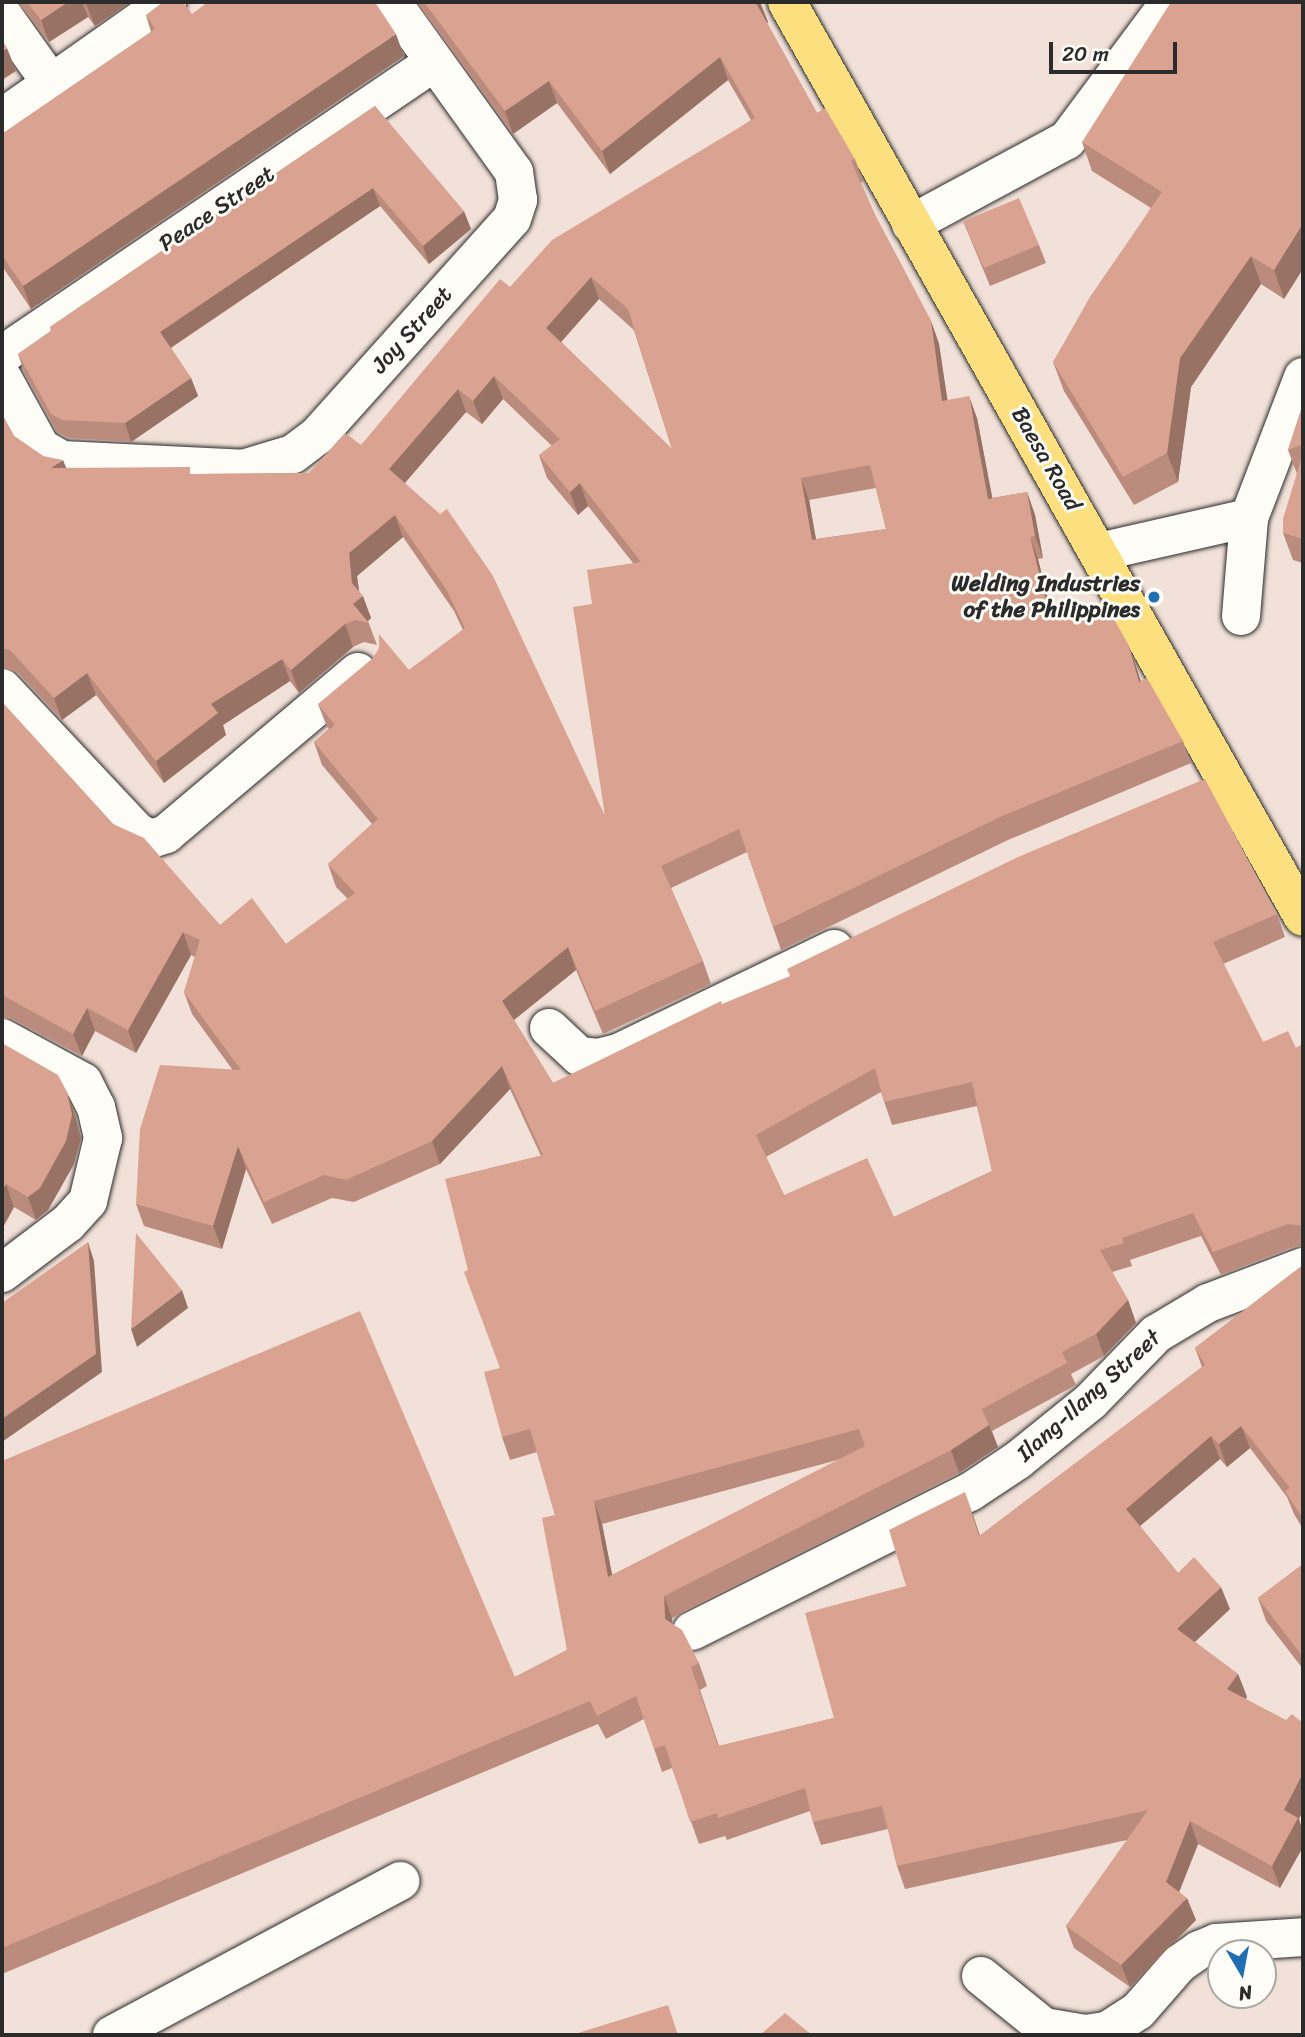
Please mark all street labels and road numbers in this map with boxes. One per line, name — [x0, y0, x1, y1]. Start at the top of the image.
street label: Peace Street — [154, 160, 280, 258]
street label: Joy Street — [366, 281, 458, 379]
street label: Baesa Road — [1005, 402, 1087, 516]
street label: Ilang-Ilang Street — [1011, 1324, 1167, 1468]

